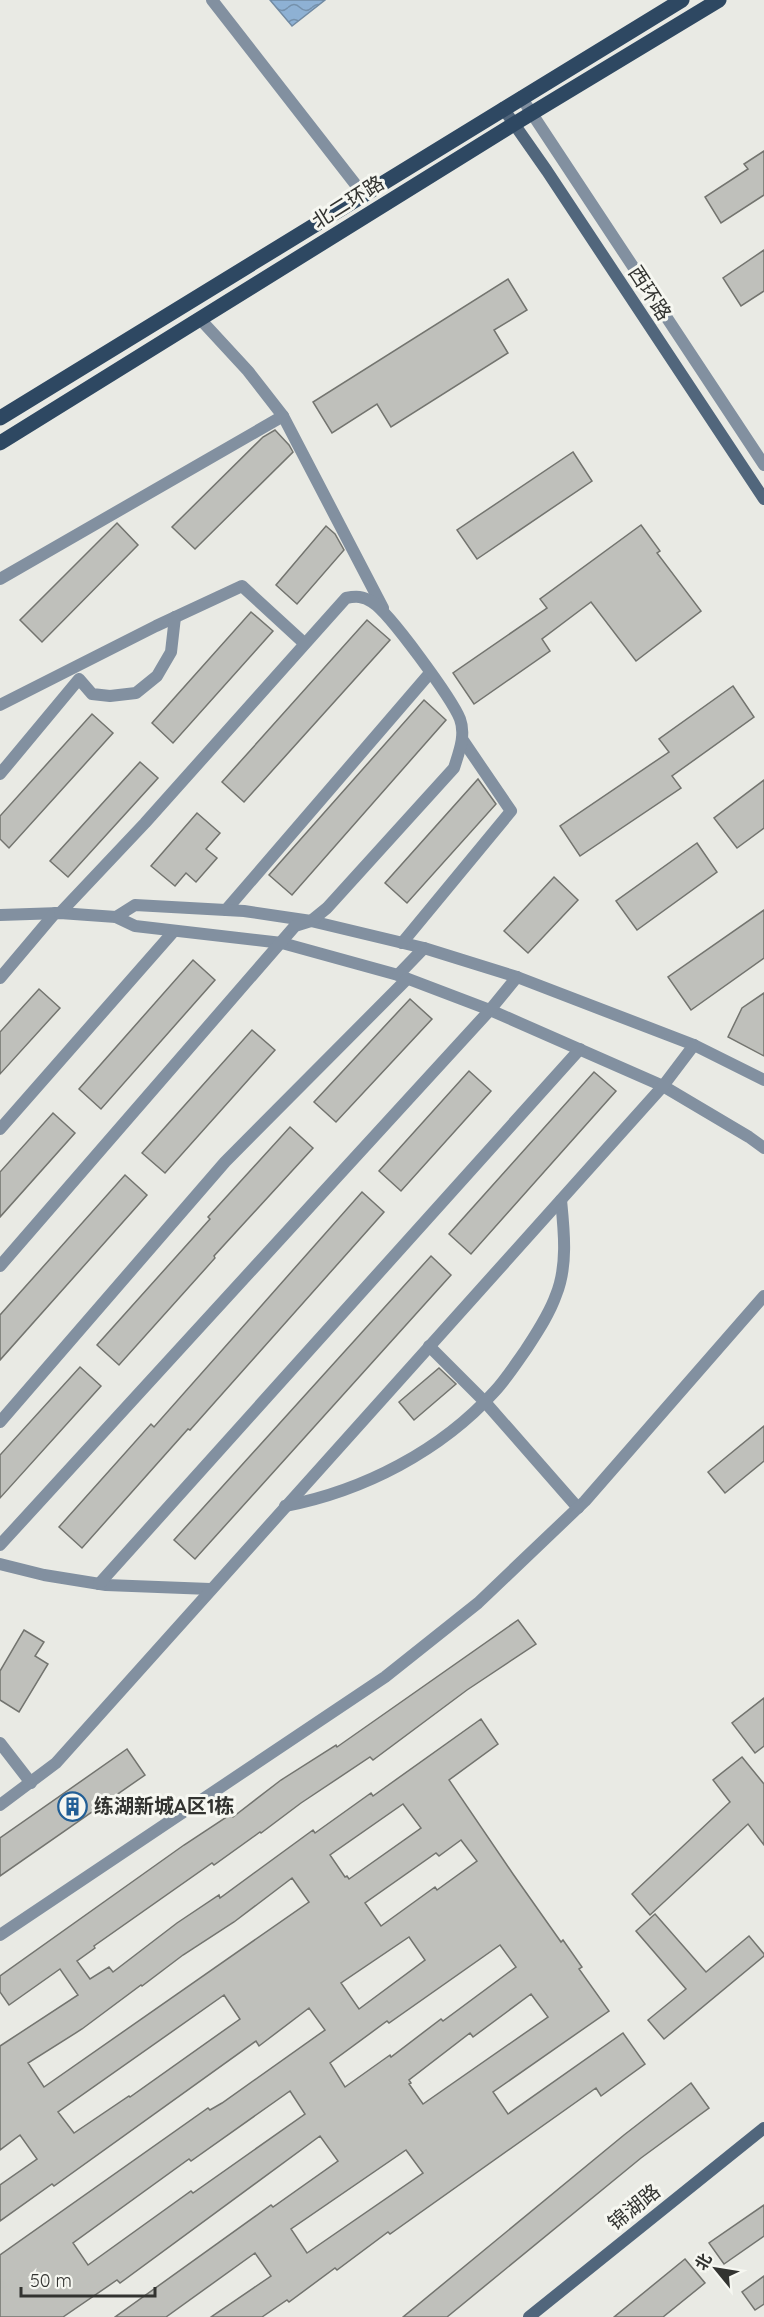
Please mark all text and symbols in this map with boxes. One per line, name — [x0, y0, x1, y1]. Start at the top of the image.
street label: 北二环路 — [307, 170, 388, 233]
street label: 西环路 — [624, 261, 677, 325]
building icon: 练湖新城A区1栋 — [57, 1790, 89, 1822]
place label: 练湖新城A区1栋 — [94, 1793, 235, 1818]
street label: 锦湖路 — [603, 2178, 665, 2235]
north arrow — [686, 2239, 746, 2299]
text: 北 — [690, 2250, 716, 2273]
scale bar — [21, 2260, 154, 2298]
text: 50 m — [30, 2269, 72, 2292]

